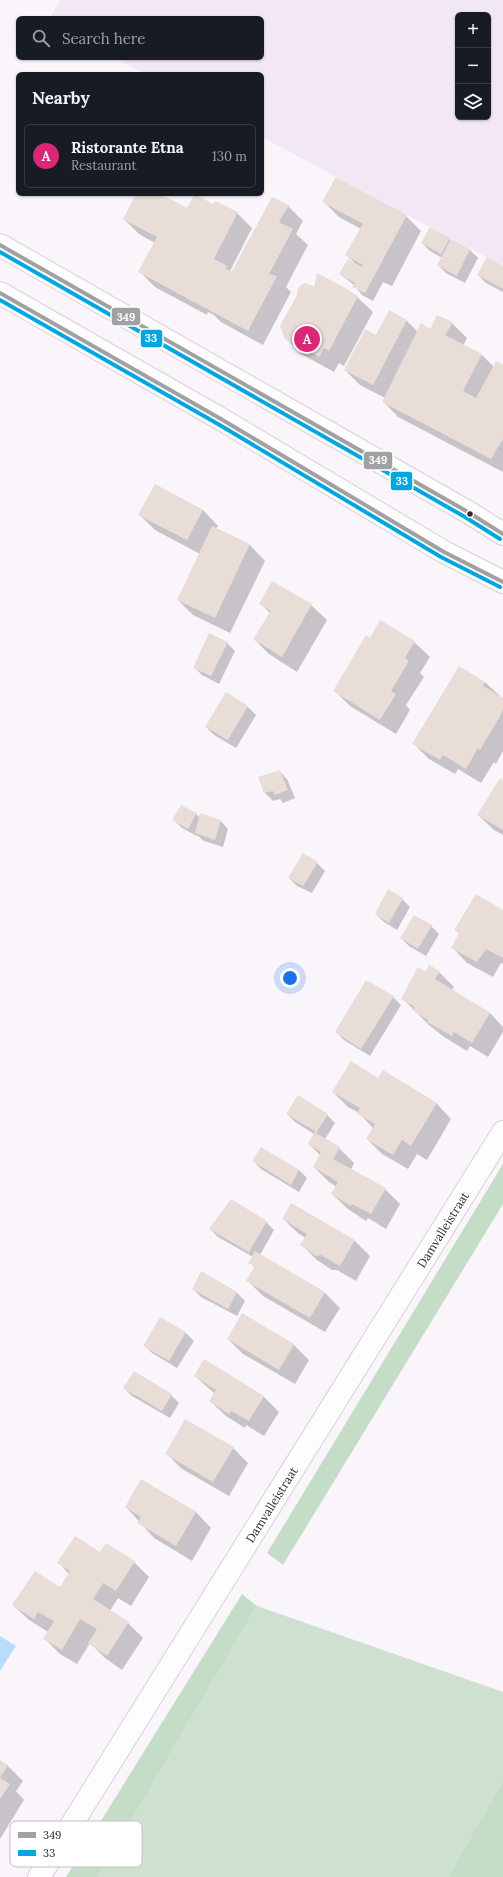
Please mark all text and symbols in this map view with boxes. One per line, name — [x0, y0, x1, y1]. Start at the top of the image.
map controls — [455, 12, 491, 120]
button: + — [455, 12, 491, 48]
search box — [16, 16, 264, 60]
icon: search — [30, 27, 52, 49]
text: Search here — [62, 29, 145, 48]
button: − — [455, 48, 491, 84]
button: layers — [455, 84, 491, 120]
text: Nearby — [32, 87, 90, 109]
text: Ristorante Etna — [71, 138, 184, 157]
text: A — [42, 148, 50, 165]
text: 130 m — [212, 148, 247, 165]
text: Restaurant — [71, 157, 137, 174]
line badge: 349 — [111, 307, 141, 326]
text: 349 — [117, 310, 135, 324]
pin: A — [294, 324, 320, 354]
line badge: 33 — [140, 329, 163, 348]
text: 33 — [145, 331, 157, 345]
line badge: 349 — [363, 451, 393, 470]
text: 349 — [369, 453, 387, 467]
line badge: 33 — [390, 471, 413, 491]
text: 33 — [396, 474, 408, 488]
unlabelled marker — [465, 509, 475, 519]
your location — [280, 968, 300, 988]
street label: Damvalleistraat — [413, 1188, 472, 1270]
street label: Damvalleistraat — [242, 1463, 301, 1545]
legend — [10, 1821, 142, 1867]
text: 349 — [43, 1828, 61, 1842]
text: 33 — [43, 1846, 55, 1860]

